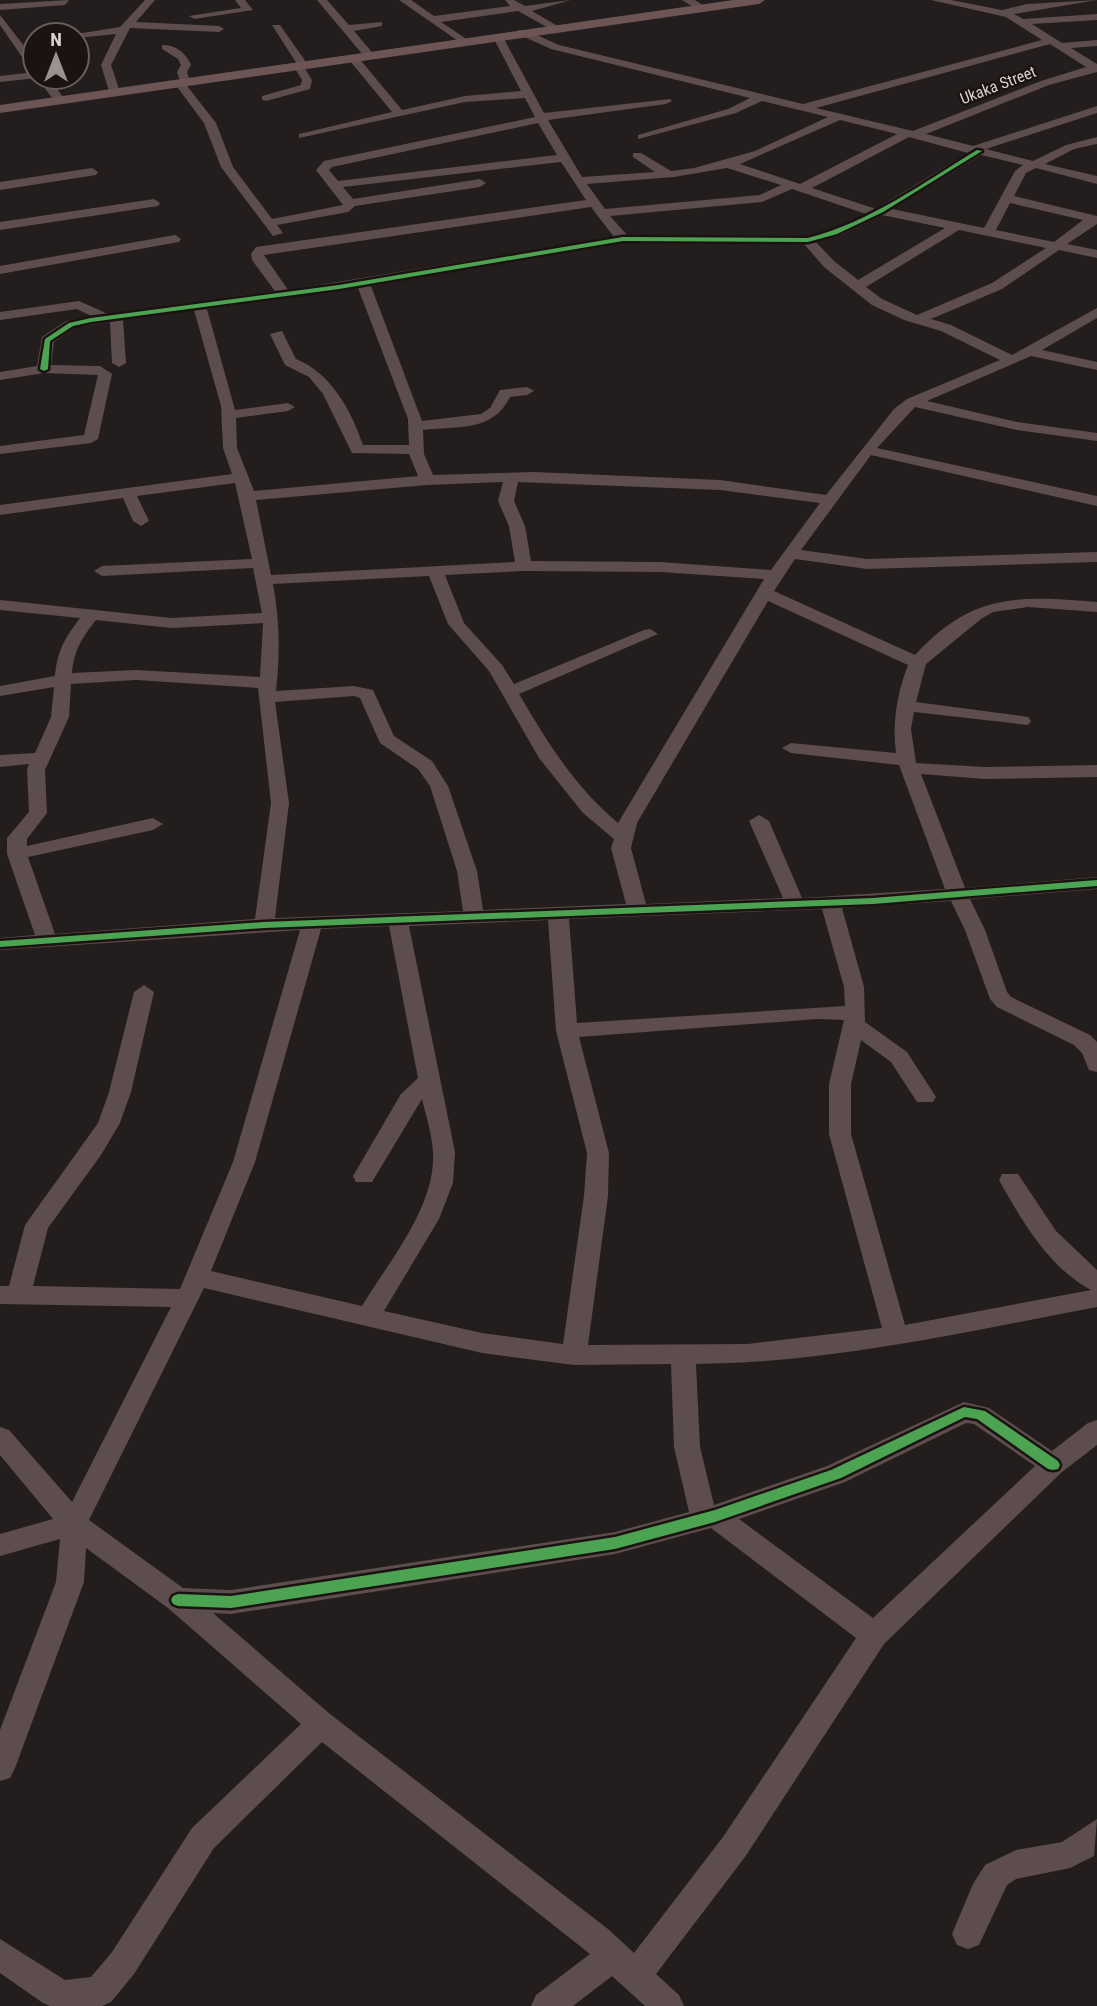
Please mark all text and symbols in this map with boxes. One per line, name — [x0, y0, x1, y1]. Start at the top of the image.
north arrow — [21, 21, 91, 91]
text: N — [50, 28, 62, 51]
street label: Ukaka Street — [957, 62, 1039, 108]

